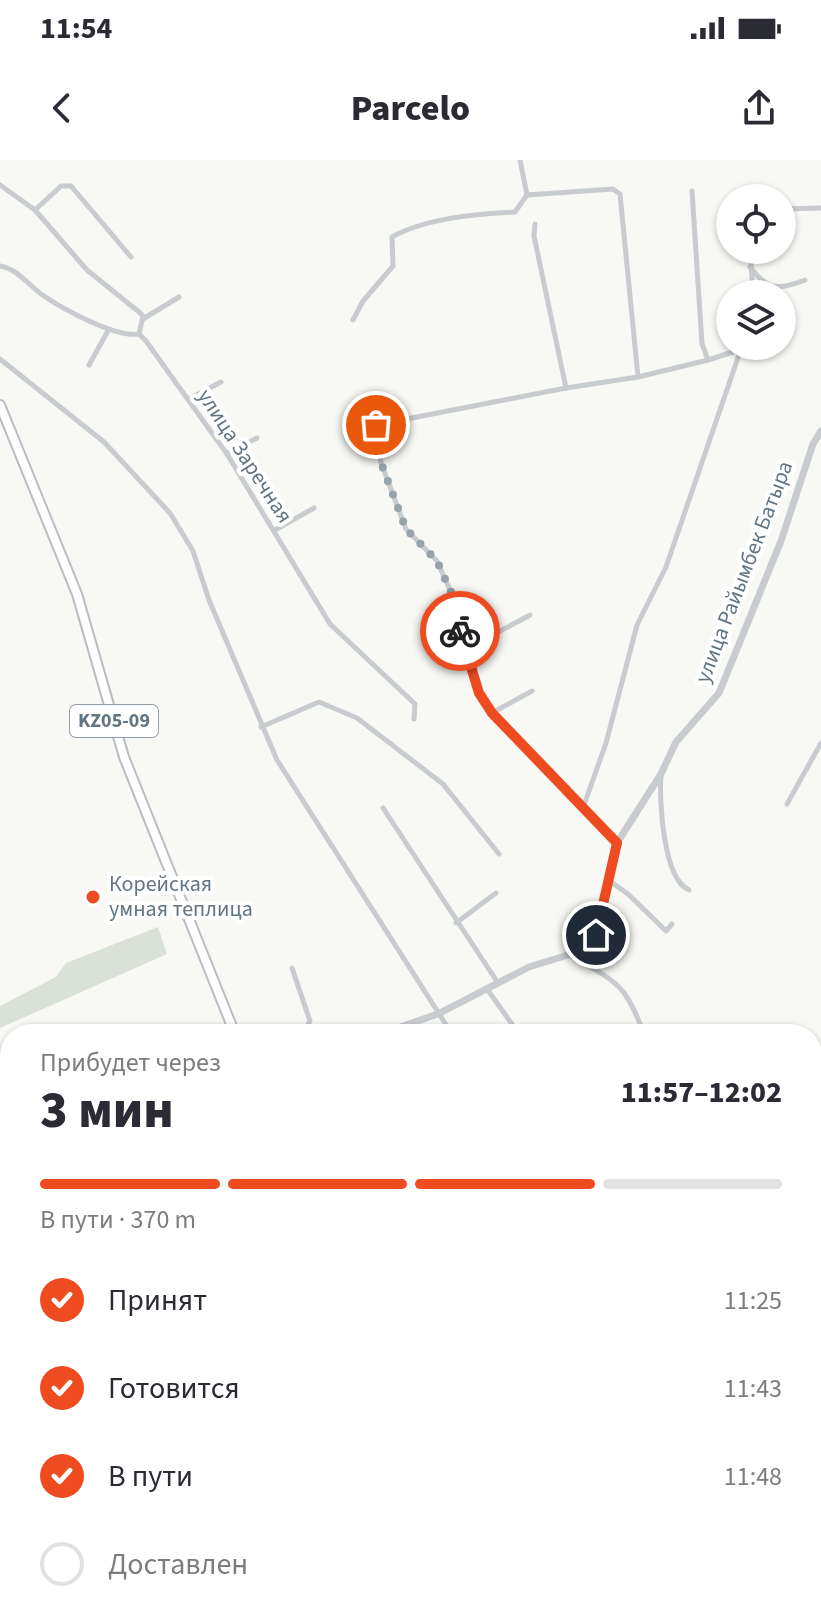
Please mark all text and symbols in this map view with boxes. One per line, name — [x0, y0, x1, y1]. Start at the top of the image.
text: 11:54 — [40, 7, 112, 50]
text: Parcelo — [351, 83, 470, 134]
icon: back — [40, 86, 84, 130]
icon: share — [737, 86, 781, 130]
map controls — [716, 184, 796, 360]
button: locate — [716, 184, 796, 264]
button: layers — [716, 280, 796, 360]
street label: улица Заречная — [190, 383, 300, 529]
pin — [342, 391, 410, 459]
icon: bag — [354, 403, 398, 447]
street label: улица Райымбек Батыра — [687, 456, 801, 688]
courier — [420, 591, 500, 671]
icon: bike — [438, 609, 482, 653]
road number: KZ05-09 — [70, 705, 158, 737]
place label: Корейская умная теплица — [109, 868, 253, 925]
marker: Корейская умная теплица — [84, 888, 102, 906]
pin — [562, 901, 630, 969]
icon: home — [574, 913, 618, 957]
text: Прибудет через — [40, 1044, 221, 1081]
text: 11:57–12:02 — [621, 1071, 782, 1114]
text: 3 мин — [40, 1074, 174, 1148]
text: В пути · 370 m — [40, 1201, 196, 1238]
icon: check — [40, 1278, 84, 1322]
text: Принят — [108, 1279, 207, 1322]
text: 11:25 — [724, 1282, 782, 1319]
icon: check — [40, 1366, 84, 1410]
text: Готовится — [108, 1367, 240, 1410]
text: 11:43 — [724, 1370, 782, 1407]
icon: check — [40, 1454, 84, 1498]
text: В пути — [108, 1455, 193, 1498]
text: 11:48 — [724, 1458, 782, 1495]
text: Доставлен — [108, 1543, 248, 1586]

